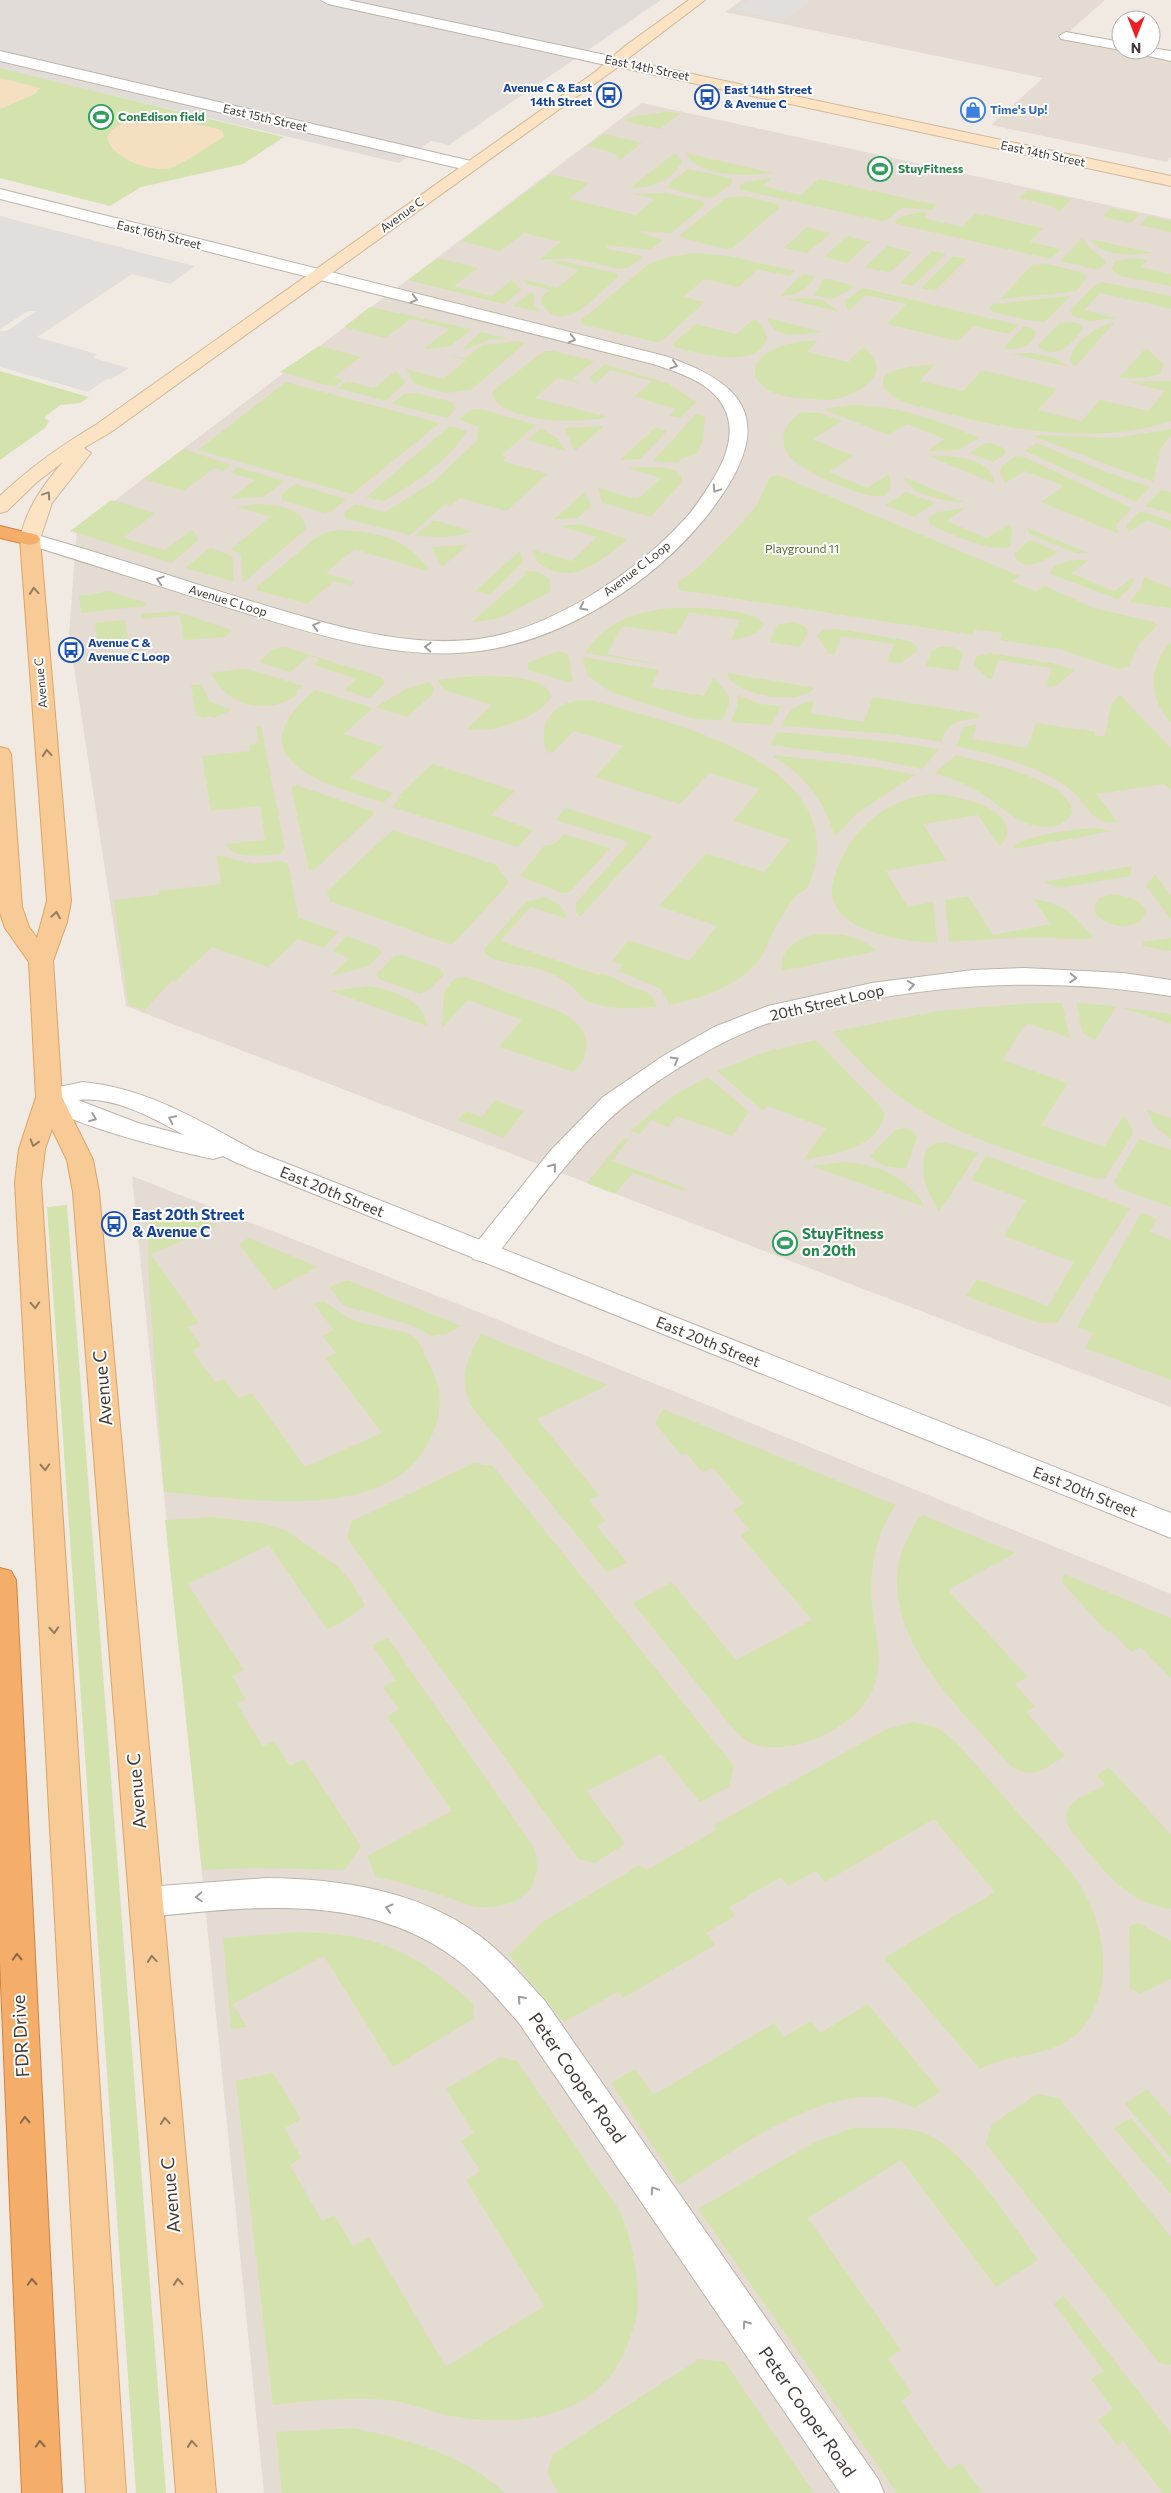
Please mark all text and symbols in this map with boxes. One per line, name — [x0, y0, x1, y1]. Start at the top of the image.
north arrow — [1111, 10, 1161, 60]
text: N — [1131, 40, 1141, 57]
street label: East 14th Street — [604, 51, 691, 83]
place label: Avenue C & East 14th Street — [503, 80, 592, 108]
bus stop icon: Avenue C & East 14th Street — [596, 82, 622, 108]
place label: East 14th Street & Avenue C — [724, 82, 812, 110]
bus stop icon: East 14th Street & Avenue C — [694, 84, 720, 110]
shop icon: Time's Up! — [960, 97, 986, 123]
street label: East 15th Street — [222, 101, 309, 134]
place label: Time's Up! — [990, 102, 1048, 116]
sports icon: ConEdison field — [88, 104, 114, 130]
place label: ConEdison field — [118, 109, 205, 123]
street label: East 14th Street — [1000, 137, 1087, 169]
sports icon: StuyFitness — [867, 156, 893, 182]
place label: StuyFitness — [898, 161, 964, 175]
street label: Avenue C — [377, 194, 426, 235]
street label: East 16th Street — [116, 217, 203, 251]
one-way arrow — [410, 293, 419, 304]
one-way arrow — [567, 333, 576, 344]
one-way arrow — [670, 360, 678, 370]
one-way arrow — [713, 483, 722, 493]
one-way arrow — [41, 491, 50, 500]
street label: Avenue C Loop — [600, 538, 673, 599]
park label: Playground 11 — [765, 541, 839, 555]
one-way arrow — [156, 575, 165, 585]
street label: Avenue C Loop — [187, 581, 269, 619]
one-way arrow — [29, 586, 40, 594]
one-way arrow — [579, 601, 588, 611]
one-way arrow — [312, 622, 320, 632]
place label: Avenue C & Avenue C Loop — [88, 635, 170, 663]
bus stop icon: Avenue C & Avenue C Loop — [58, 637, 84, 663]
one-way arrow — [424, 642, 432, 653]
street label: Avenue C — [31, 657, 49, 709]
one-way arrow — [41, 748, 52, 756]
one-way arrow — [51, 910, 61, 919]
one-way arrow — [1069, 972, 1077, 983]
street label: 20th Street Loop — [768, 980, 886, 1024]
one-way arrow — [907, 981, 915, 991]
one-way arrow — [669, 1056, 678, 1066]
one-way arrow — [89, 1112, 97, 1122]
one-way arrow — [168, 1114, 177, 1125]
one-way arrow — [30, 1139, 40, 1147]
street label: East 20th Street — [278, 1162, 387, 1220]
one-way arrow — [548, 1163, 557, 1172]
place label: East 20th Street & Avenue C — [132, 1205, 245, 1240]
bus stop icon: East 20th Street & Avenue C — [101, 1211, 127, 1237]
place label: StuyFitness on 20th — [802, 1224, 884, 1259]
sports icon: StuyFitness on 20th — [772, 1230, 798, 1256]
one-way arrow — [30, 1301, 41, 1309]
street label: East 20th Street — [654, 1312, 763, 1370]
street label: Avenue C — [88, 1349, 116, 1427]
street label: East 20th Street — [1031, 1462, 1140, 1520]
one-way arrow — [39, 1464, 50, 1472]
one-way arrow — [49, 1626, 60, 1634]
street label: Avenue C — [122, 1752, 150, 1830]
one-way arrow — [195, 1892, 203, 1903]
one-way arrow — [386, 1904, 394, 1914]
one-way arrow — [12, 1953, 23, 1961]
one-way arrow — [146, 1954, 157, 1962]
street label: FDR Drive — [7, 1994, 33, 2078]
one-way arrow — [518, 1996, 527, 2005]
street label: Peter Cooper Road — [525, 2008, 631, 2147]
one-way arrow — [19, 2115, 30, 2123]
one-way arrow — [160, 2116, 171, 2124]
street label: Avenue C — [156, 2156, 184, 2234]
one-way arrow — [651, 2186, 660, 2196]
one-way arrow — [27, 2278, 38, 2286]
one-way arrow — [173, 2278, 184, 2286]
one-way arrow — [743, 2320, 752, 2330]
street label: Peter Cooper Road — [755, 2342, 861, 2481]
one-way arrow — [34, 2440, 45, 2448]
one-way arrow — [187, 2440, 198, 2448]

